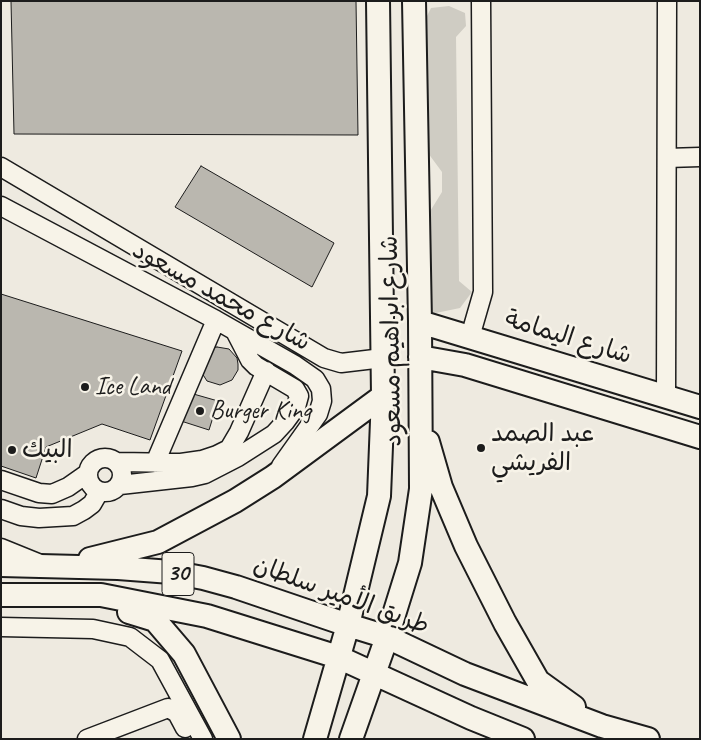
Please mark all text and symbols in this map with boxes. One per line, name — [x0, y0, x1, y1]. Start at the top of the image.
street label: شارع ابراهيم مسعود — [375, 235, 409, 447]
street label: شارع محمد مسعود — [127, 236, 315, 358]
street label: شارع اليمامة — [501, 305, 635, 371]
place label: Ice Land — [95, 372, 170, 402]
marker: Ice Land — [79, 381, 91, 393]
place label: Burger King — [210, 396, 311, 426]
marker: Burger King — [194, 405, 206, 417]
place label: عبد الصمد الفريشي — [491, 419, 594, 478]
place label: البيك — [22, 435, 73, 465]
marker: عبد الصمد الفريشي — [475, 442, 487, 454]
marker: البيك — [6, 444, 18, 456]
street label: طريق الأمير سلطان — [249, 550, 433, 642]
road number: 30 — [162, 552, 194, 596]

